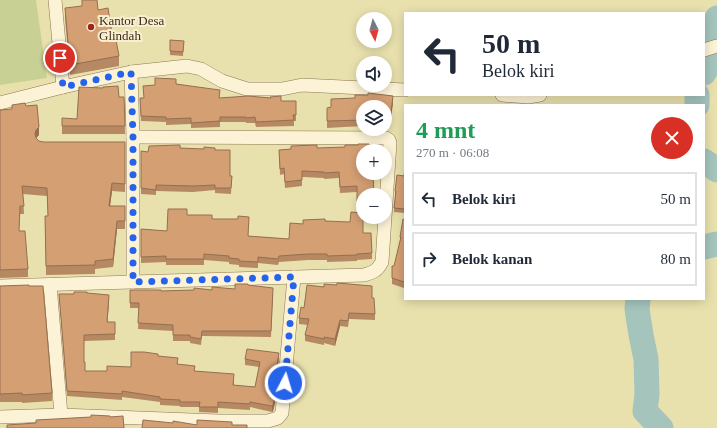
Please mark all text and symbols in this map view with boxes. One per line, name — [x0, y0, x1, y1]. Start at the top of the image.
north arrow — [356, 12, 392, 48]
map controls — [356, 12, 392, 224]
place label: Kantor Desa Glindah — [99, 13, 165, 43]
marker: Kantor Desa Glindah — [86, 22, 96, 32]
icon: left — [416, 28, 468, 80]
text: 50 m — [482, 28, 540, 59]
pin — [43, 41, 77, 75]
icon: arrive — [49, 47, 71, 69]
button: sound — [356, 56, 392, 92]
text: Belok kiri — [482, 61, 555, 81]
button: layers — [356, 100, 392, 136]
text: 4 mnt — [416, 117, 475, 143]
button: close — [651, 117, 693, 159]
button: + — [356, 144, 392, 180]
text: 270 m · 06:08 — [416, 145, 489, 160]
button: − — [356, 188, 392, 224]
icon: left — [418, 188, 440, 210]
text: Belok kiri — [452, 191, 516, 207]
text: 50 m — [661, 191, 691, 207]
icon: right — [418, 248, 440, 270]
text: Belok kanan — [452, 251, 532, 267]
text: 80 m — [661, 251, 691, 267]
position arrow — [264, 362, 306, 404]

